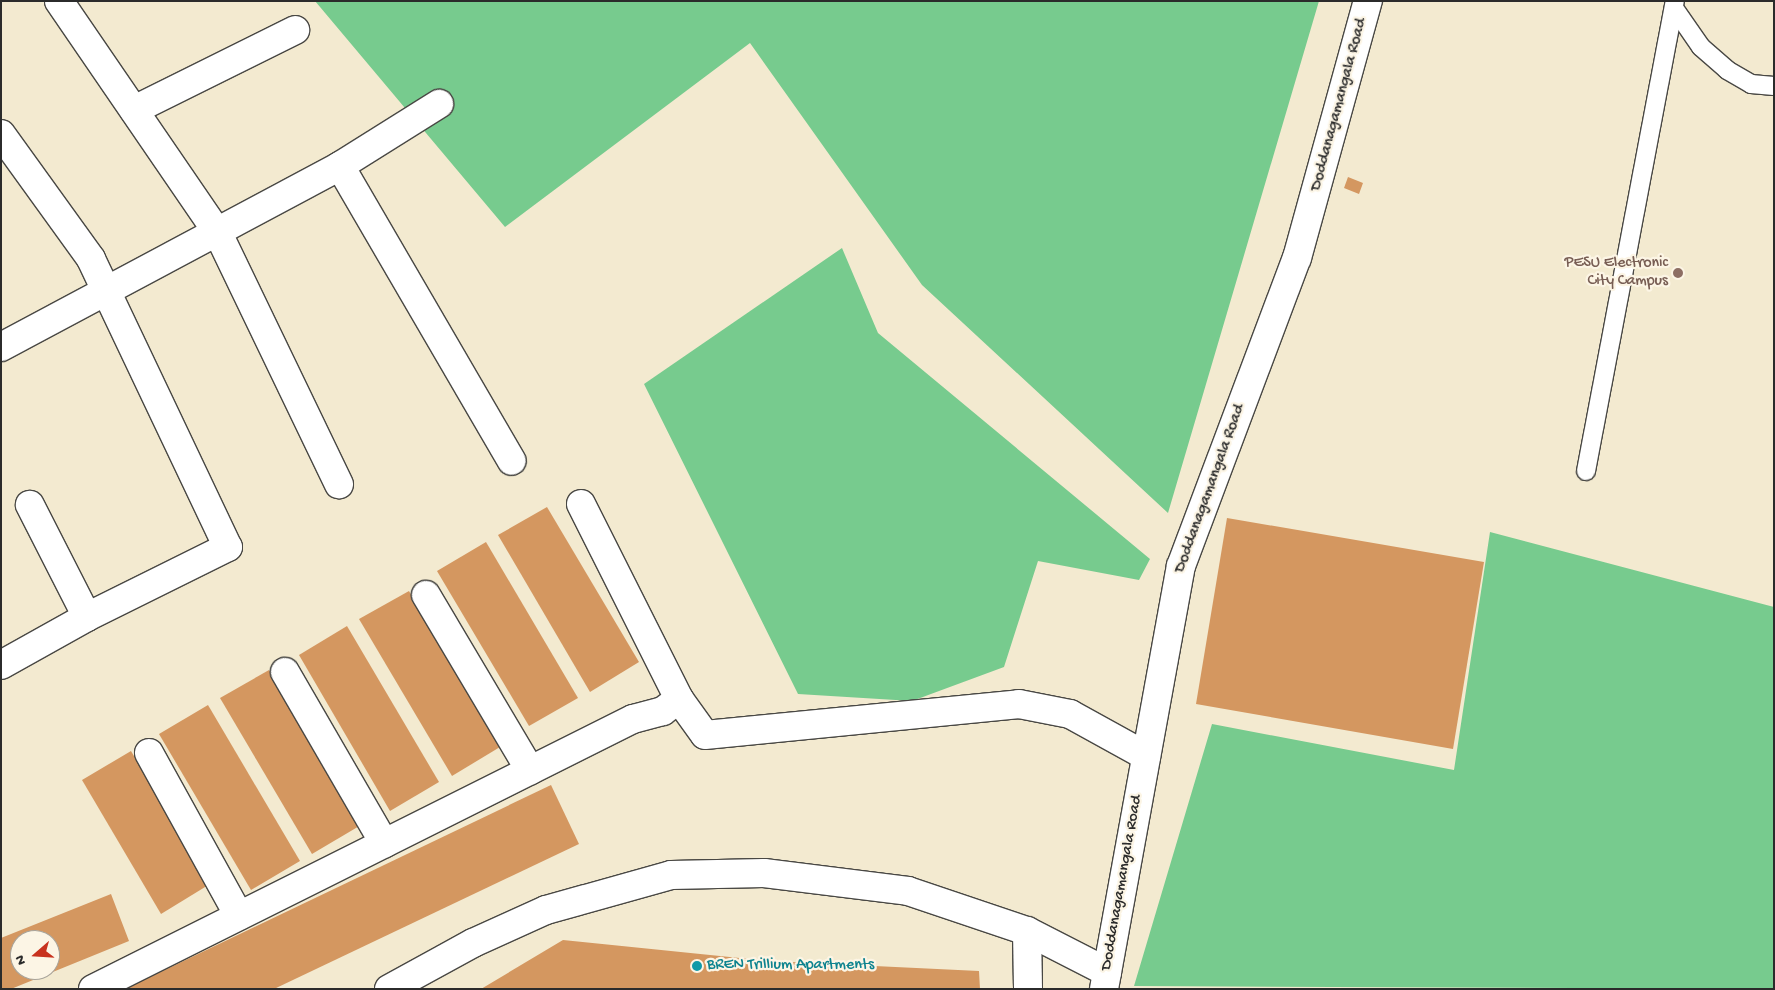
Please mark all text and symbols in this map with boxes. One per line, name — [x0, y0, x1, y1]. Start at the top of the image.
street label: Doddanagamangala Road — [1308, 17, 1372, 193]
place label: PESU Electronic City Campus — [1565, 254, 1668, 292]
marker: PESU Electronic City Campus — [1672, 267, 1684, 279]
street label: Doddanagamangala Road — [1172, 402, 1250, 576]
street label: Doddanagamangala Road — [1098, 794, 1148, 972]
north arrow — [10, 930, 60, 980]
text: N — [12, 953, 31, 967]
place label: BREN Trillium Apartments — [707, 956, 874, 976]
marker: BREN Trillium Apartments — [691, 960, 703, 972]

